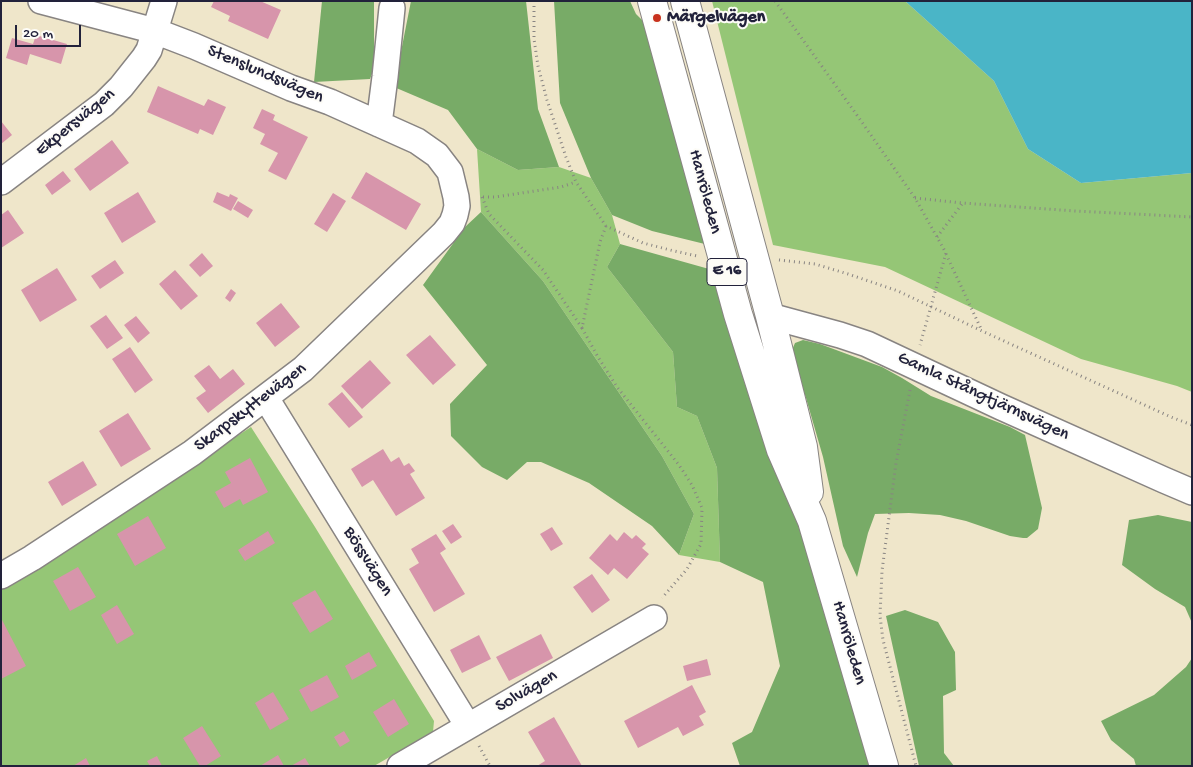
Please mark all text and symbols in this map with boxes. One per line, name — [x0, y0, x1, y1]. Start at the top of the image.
place label: Märgelvägen — [667, 7, 765, 29]
marker: Märgelvägen — [651, 12, 663, 24]
scale bar — [18, 15, 84, 47]
text: 20 m — [23, 25, 53, 43]
street label: Stenslundsvägen — [204, 41, 326, 109]
street label: Ekpersvägen — [32, 84, 120, 162]
street label: Hanröleden — [682, 148, 726, 236]
road number: E 16 — [707, 258, 747, 286]
street label: Gamla Stångtjärnsvägen — [894, 348, 1072, 446]
street label: Skarpskyttevägen — [191, 359, 311, 457]
street label: Bössvägen — [337, 523, 397, 601]
street label: Hanröleden — [826, 599, 870, 687]
street label: Solvägen — [492, 666, 562, 718]

